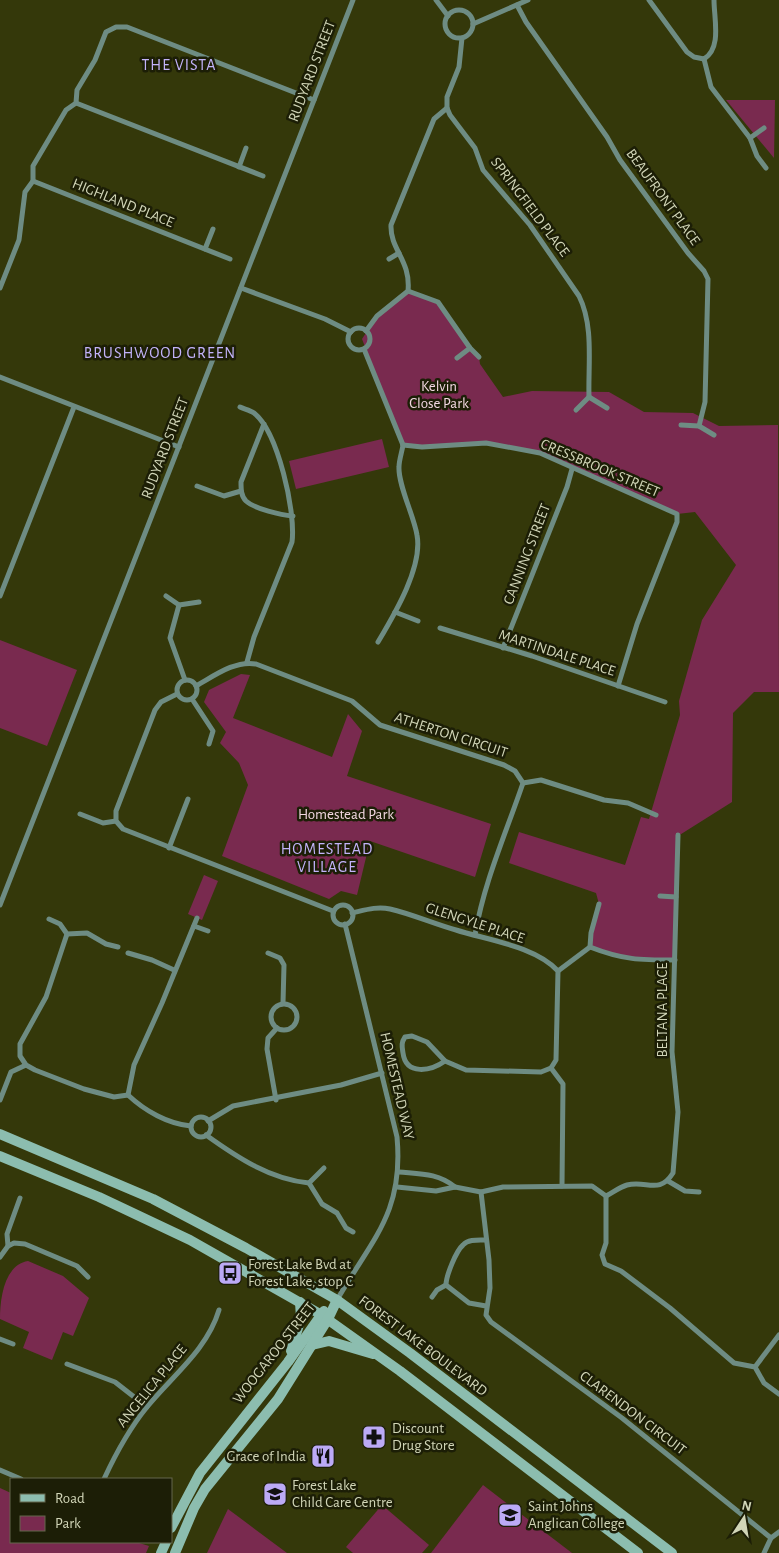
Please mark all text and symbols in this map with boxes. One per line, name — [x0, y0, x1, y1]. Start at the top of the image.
street label: RUDYARD STREET — [286, 18, 338, 124]
district label: THE VISTA — [142, 57, 216, 73]
street label: BEAUFRONT PLACE — [623, 146, 703, 248]
street label: SPRINGFIELD PLACE — [488, 155, 572, 259]
street label: HIGHLAND PLACE — [70, 176, 176, 230]
district label: BRUSHWOOD GREEN — [84, 345, 236, 361]
park label: Kelvin Close Park — [409, 379, 469, 411]
street label: RUDYARD STREET — [139, 395, 191, 501]
street label: CRESSBROOK STREET — [538, 436, 662, 500]
street label: CANNING STREET — [501, 501, 553, 607]
street label: MARTINDALE PLACE — [497, 627, 617, 679]
street label: ATHERTON CIRCUIT — [393, 710, 510, 761]
park label: Homestead Park — [298, 807, 394, 822]
district label: HOMESTEAD VILLAGE — [281, 841, 373, 875]
street label: GLENGYLE PLACE — [424, 900, 526, 946]
street label: BELTANA PLACE — [655, 963, 670, 1057]
street label: HOMESTEAD WAY — [377, 1031, 417, 1141]
place label: Forest Lake Bvd at Forest Lake, stop C — [248, 1257, 353, 1289]
bus stop icon: Forest Lake Bvd at Forest Lake, stop C — [217, 1260, 243, 1286]
street label: FOREST LAKE BOULEVARD — [356, 1293, 490, 1399]
street label: WOOGAROO STREET — [230, 1299, 318, 1406]
street label: ANGELICA PLACE — [114, 1342, 190, 1430]
street label: CLARENDON CIRCUIT — [577, 1368, 689, 1458]
place label: Discount Drug Store — [392, 1421, 455, 1453]
pharmacy icon: Discount Drug Store — [361, 1424, 387, 1450]
restaurant icon: Grace of India — [310, 1443, 336, 1469]
place label: Grace of India — [226, 1449, 306, 1464]
legend — [10, 1478, 172, 1543]
place label: Forest Lake Child Care Centre — [292, 1478, 393, 1510]
school or university icon: Forest Lake Child Care Centre — [262, 1481, 288, 1507]
text: Road — [55, 1491, 85, 1506]
north arrow — [719, 1493, 769, 1543]
text: N — [740, 1498, 753, 1514]
place label: Saint Johns Anglican College — [528, 1499, 625, 1531]
school or university icon: Saint Johns Anglican College — [497, 1502, 523, 1528]
text: Park — [55, 1516, 81, 1531]

